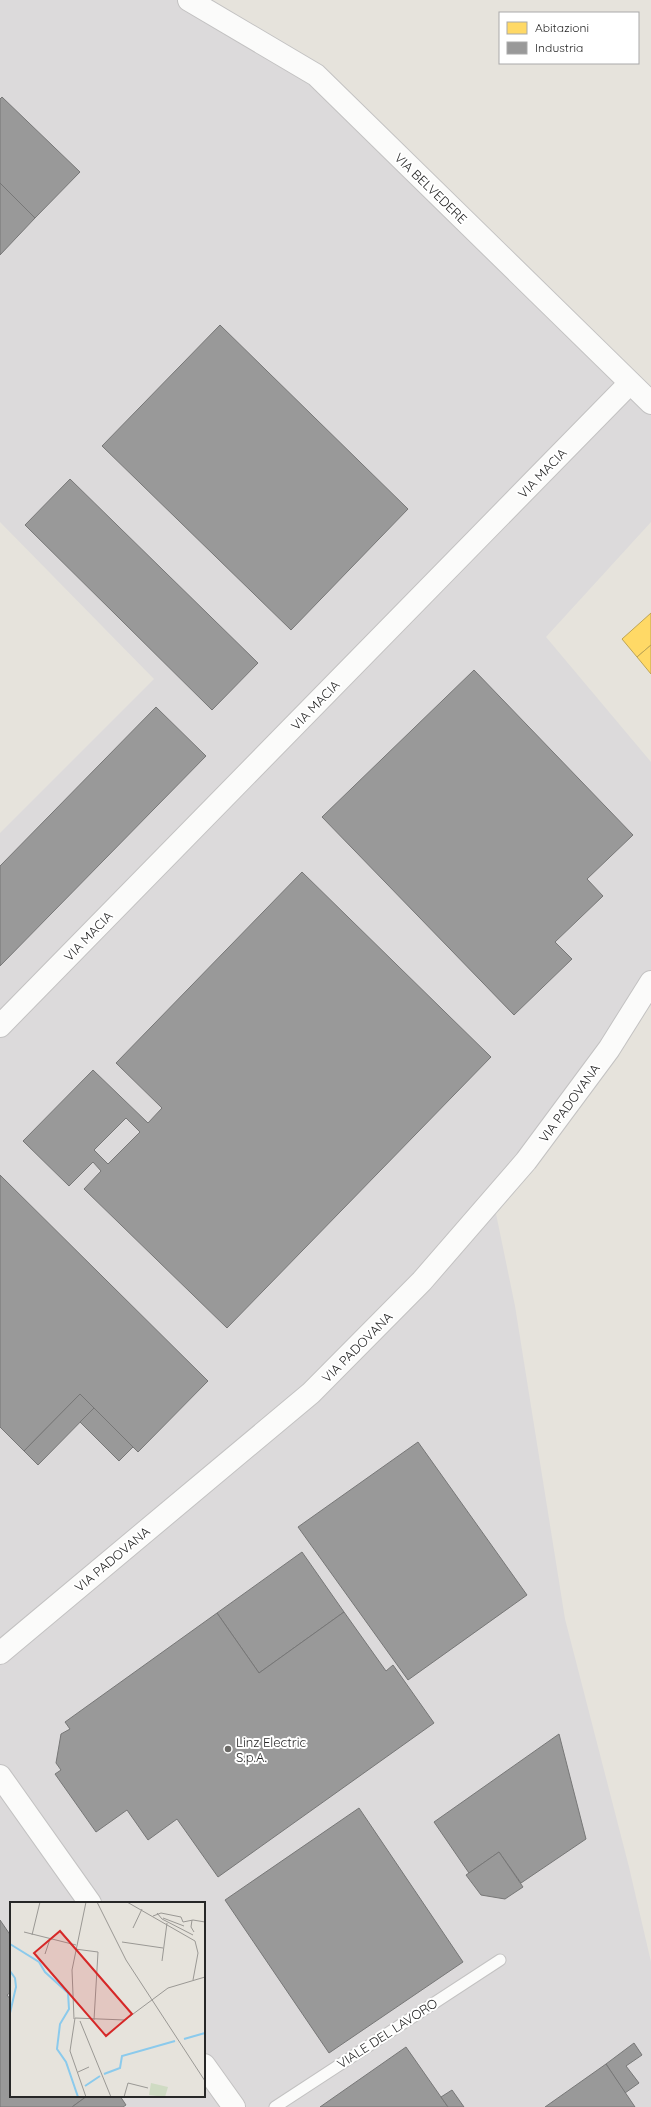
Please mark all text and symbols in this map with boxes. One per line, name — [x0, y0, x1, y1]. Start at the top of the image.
legend — [499, 12, 639, 64]
text: Abitazioni — [535, 20, 589, 35]
text: Industria — [535, 40, 583, 55]
street label: VIA BELVEDERE — [391, 149, 471, 227]
street label: VIA MACIA — [514, 444, 570, 501]
street label: VIA MACIA — [287, 676, 343, 733]
street label: VIA MACIA — [60, 907, 116, 964]
street label: VIA PADOVANA — [535, 1060, 603, 1145]
street label: VIA PADOVANA — [318, 1308, 396, 1386]
street label: VIA PADOVANA — [71, 1523, 153, 1595]
place label: Linz Electric S.p.A. — [236, 1734, 307, 1765]
marker: Linz Electric S.p.A. — [223, 1744, 233, 1754]
inset map — [10, 1902, 205, 2097]
street label: VIALE DEL LAVORO — [334, 1995, 440, 2071]

